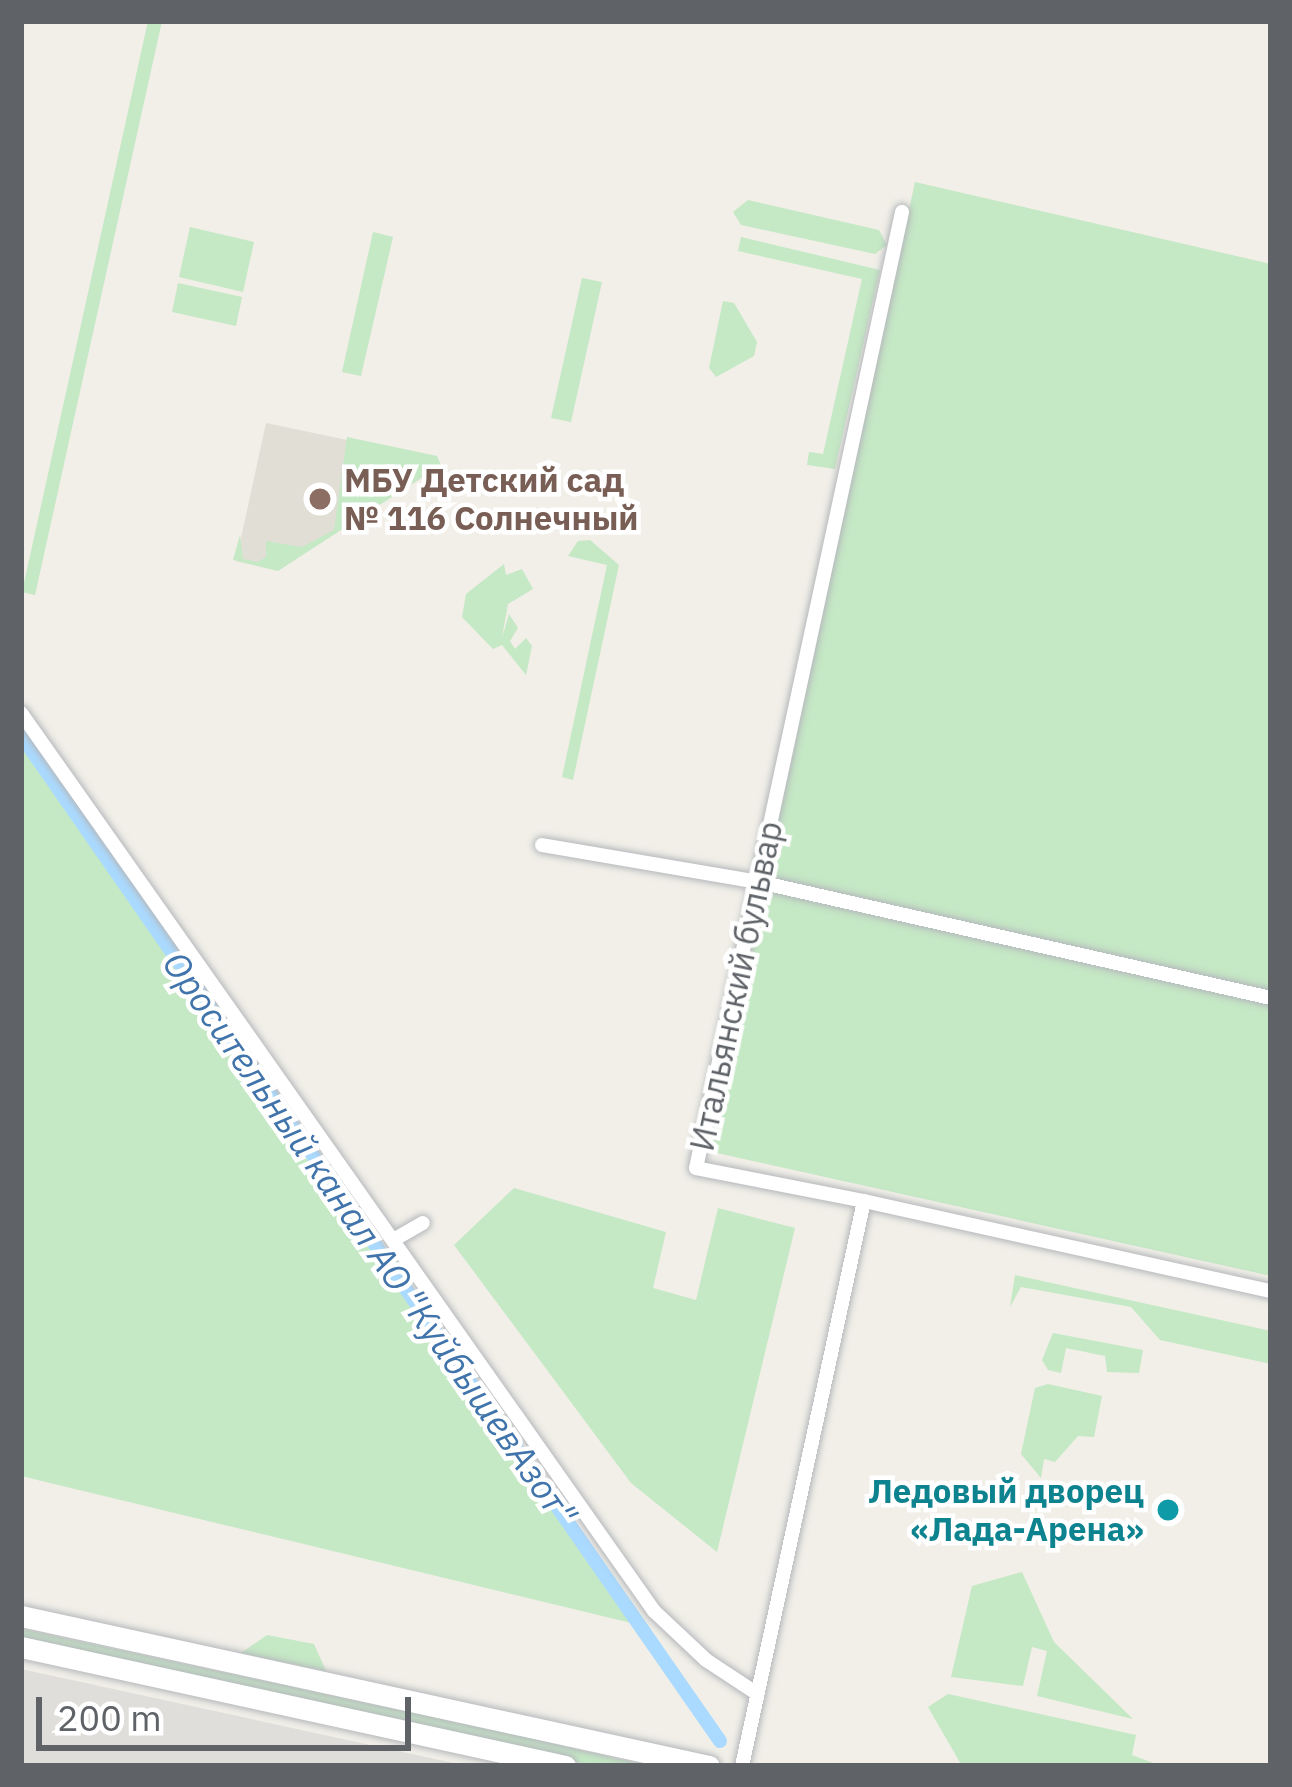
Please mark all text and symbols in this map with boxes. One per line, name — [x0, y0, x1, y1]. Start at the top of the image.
place label: МБУ Детский сад № 116 Солнечный — [344, 460, 639, 538]
marker: МБУ Детский сад № 116 Солнечный — [307, 486, 333, 512]
street label: Итальянский бульвар — [682, 818, 790, 1154]
water label: Оросительный канал АО "КуйбышевАзот" — [154, 943, 586, 1533]
place label: Ледовый дворец «Лада-Арена» — [868, 1471, 1144, 1549]
marker: Ледовый дворец «Лада-Арена» — [1155, 1497, 1181, 1523]
scale bar — [42, 1673, 417, 1747]
text: 200 m — [57, 1694, 162, 1741]

